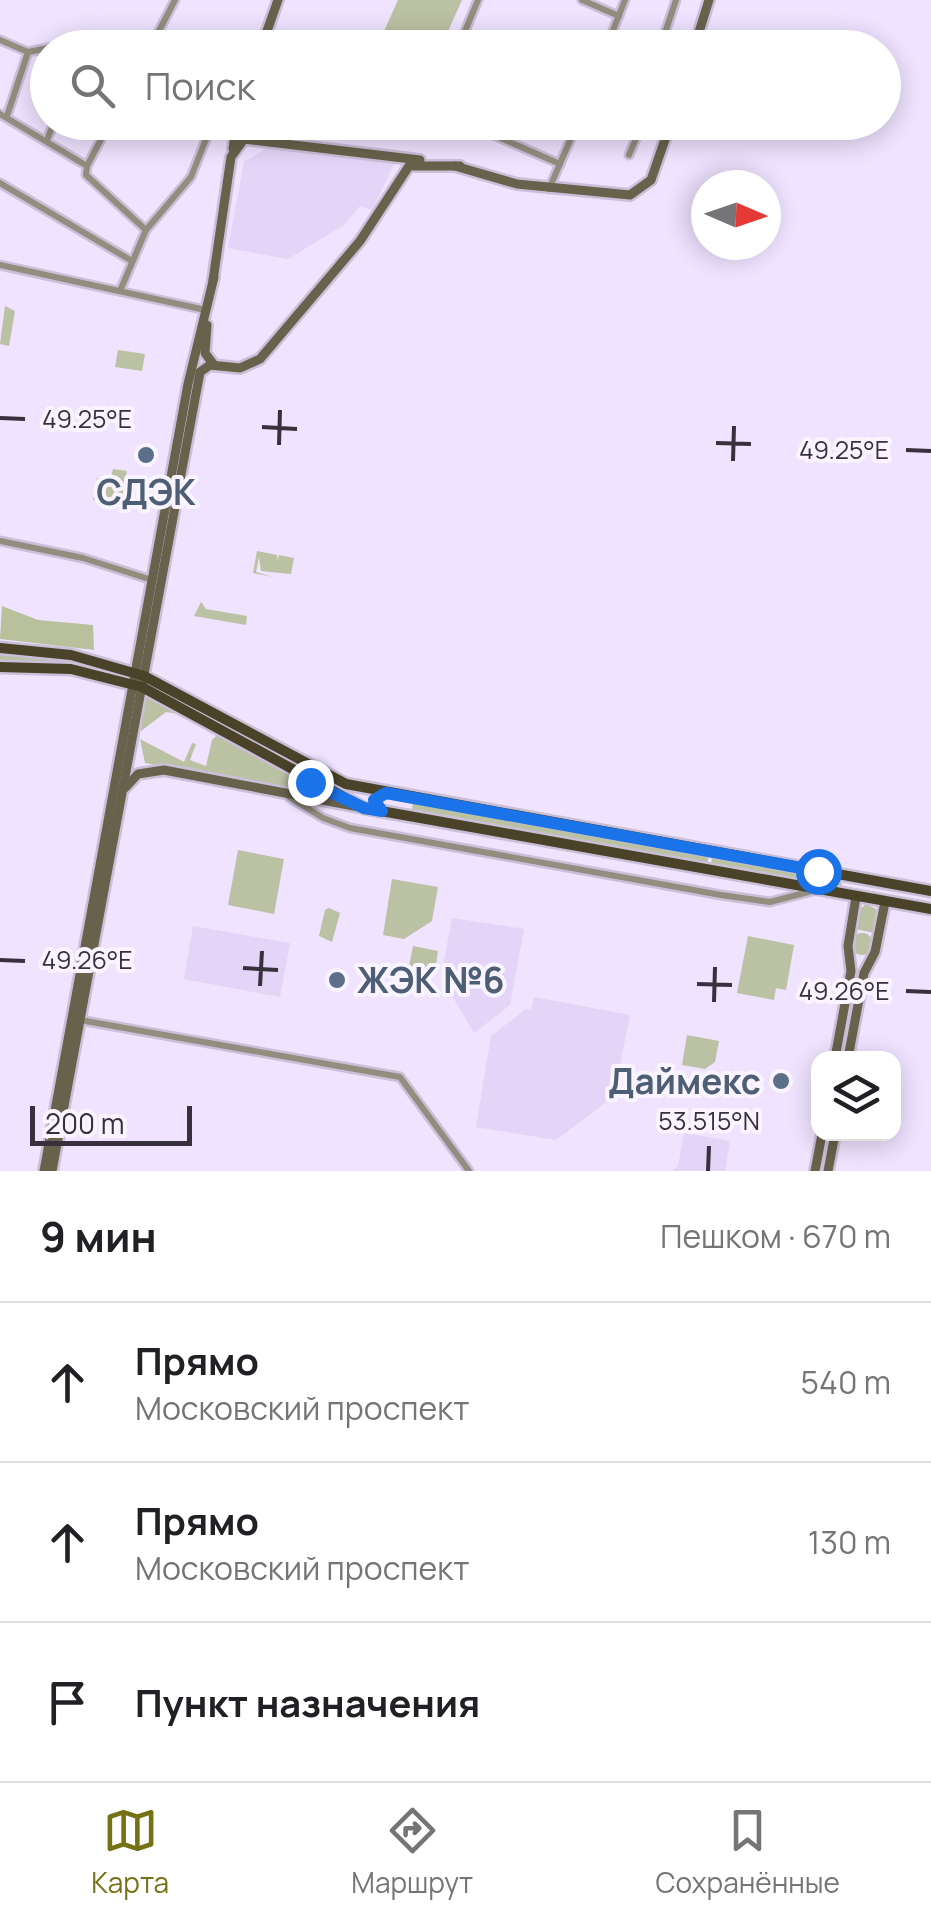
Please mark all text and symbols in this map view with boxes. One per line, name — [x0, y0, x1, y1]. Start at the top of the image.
search box — [30, 30, 901, 140]
icon: search — [65, 58, 120, 113]
text: Поиск — [145, 59, 255, 111]
north arrow — [691, 170, 781, 260]
text: 49.25°E — [42, 401, 132, 436]
text: 49.25°E — [799, 432, 889, 467]
marker: СДЭК — [135, 444, 157, 466]
place label: СДЭК — [96, 468, 196, 516]
route end — [288, 760, 334, 806]
route start — [796, 849, 842, 895]
text: 49.26°E — [41, 942, 133, 977]
place label: ЖЭК №6 — [357, 956, 505, 1004]
marker: ЖЭК №6 — [326, 969, 348, 991]
text: 49.26°E — [798, 973, 890, 1008]
map controls — [811, 1051, 901, 1141]
button: layers — [811, 1051, 901, 1141]
place label: Даймекс — [608, 1057, 761, 1105]
marker: Даймекс — [770, 1070, 792, 1092]
scale bar — [30, 1101, 192, 1146]
text: 53.515°N — [658, 1103, 760, 1138]
text: 200 m — [45, 1104, 124, 1142]
text: 9 мин — [40, 1207, 157, 1265]
text: Пешком · 670 m — [660, 1214, 891, 1258]
text: Прямо — [135, 1334, 259, 1386]
icon: ahead — [40, 1355, 95, 1410]
text: 540 m — [801, 1360, 891, 1404]
text: Московский проспект — [135, 1386, 469, 1430]
text: Прямо — [135, 1494, 259, 1546]
icon: ahead — [40, 1515, 95, 1570]
text: 130 m — [808, 1520, 891, 1564]
text: Московский проспект — [135, 1546, 469, 1590]
icon: arrive — [40, 1675, 95, 1730]
text: Пункт назначения — [135, 1676, 480, 1728]
tab: Карта — [91, 1803, 169, 1901]
tab: Маршрут — [351, 1803, 473, 1901]
tab: Сохранённые — [656, 1803, 840, 1901]

